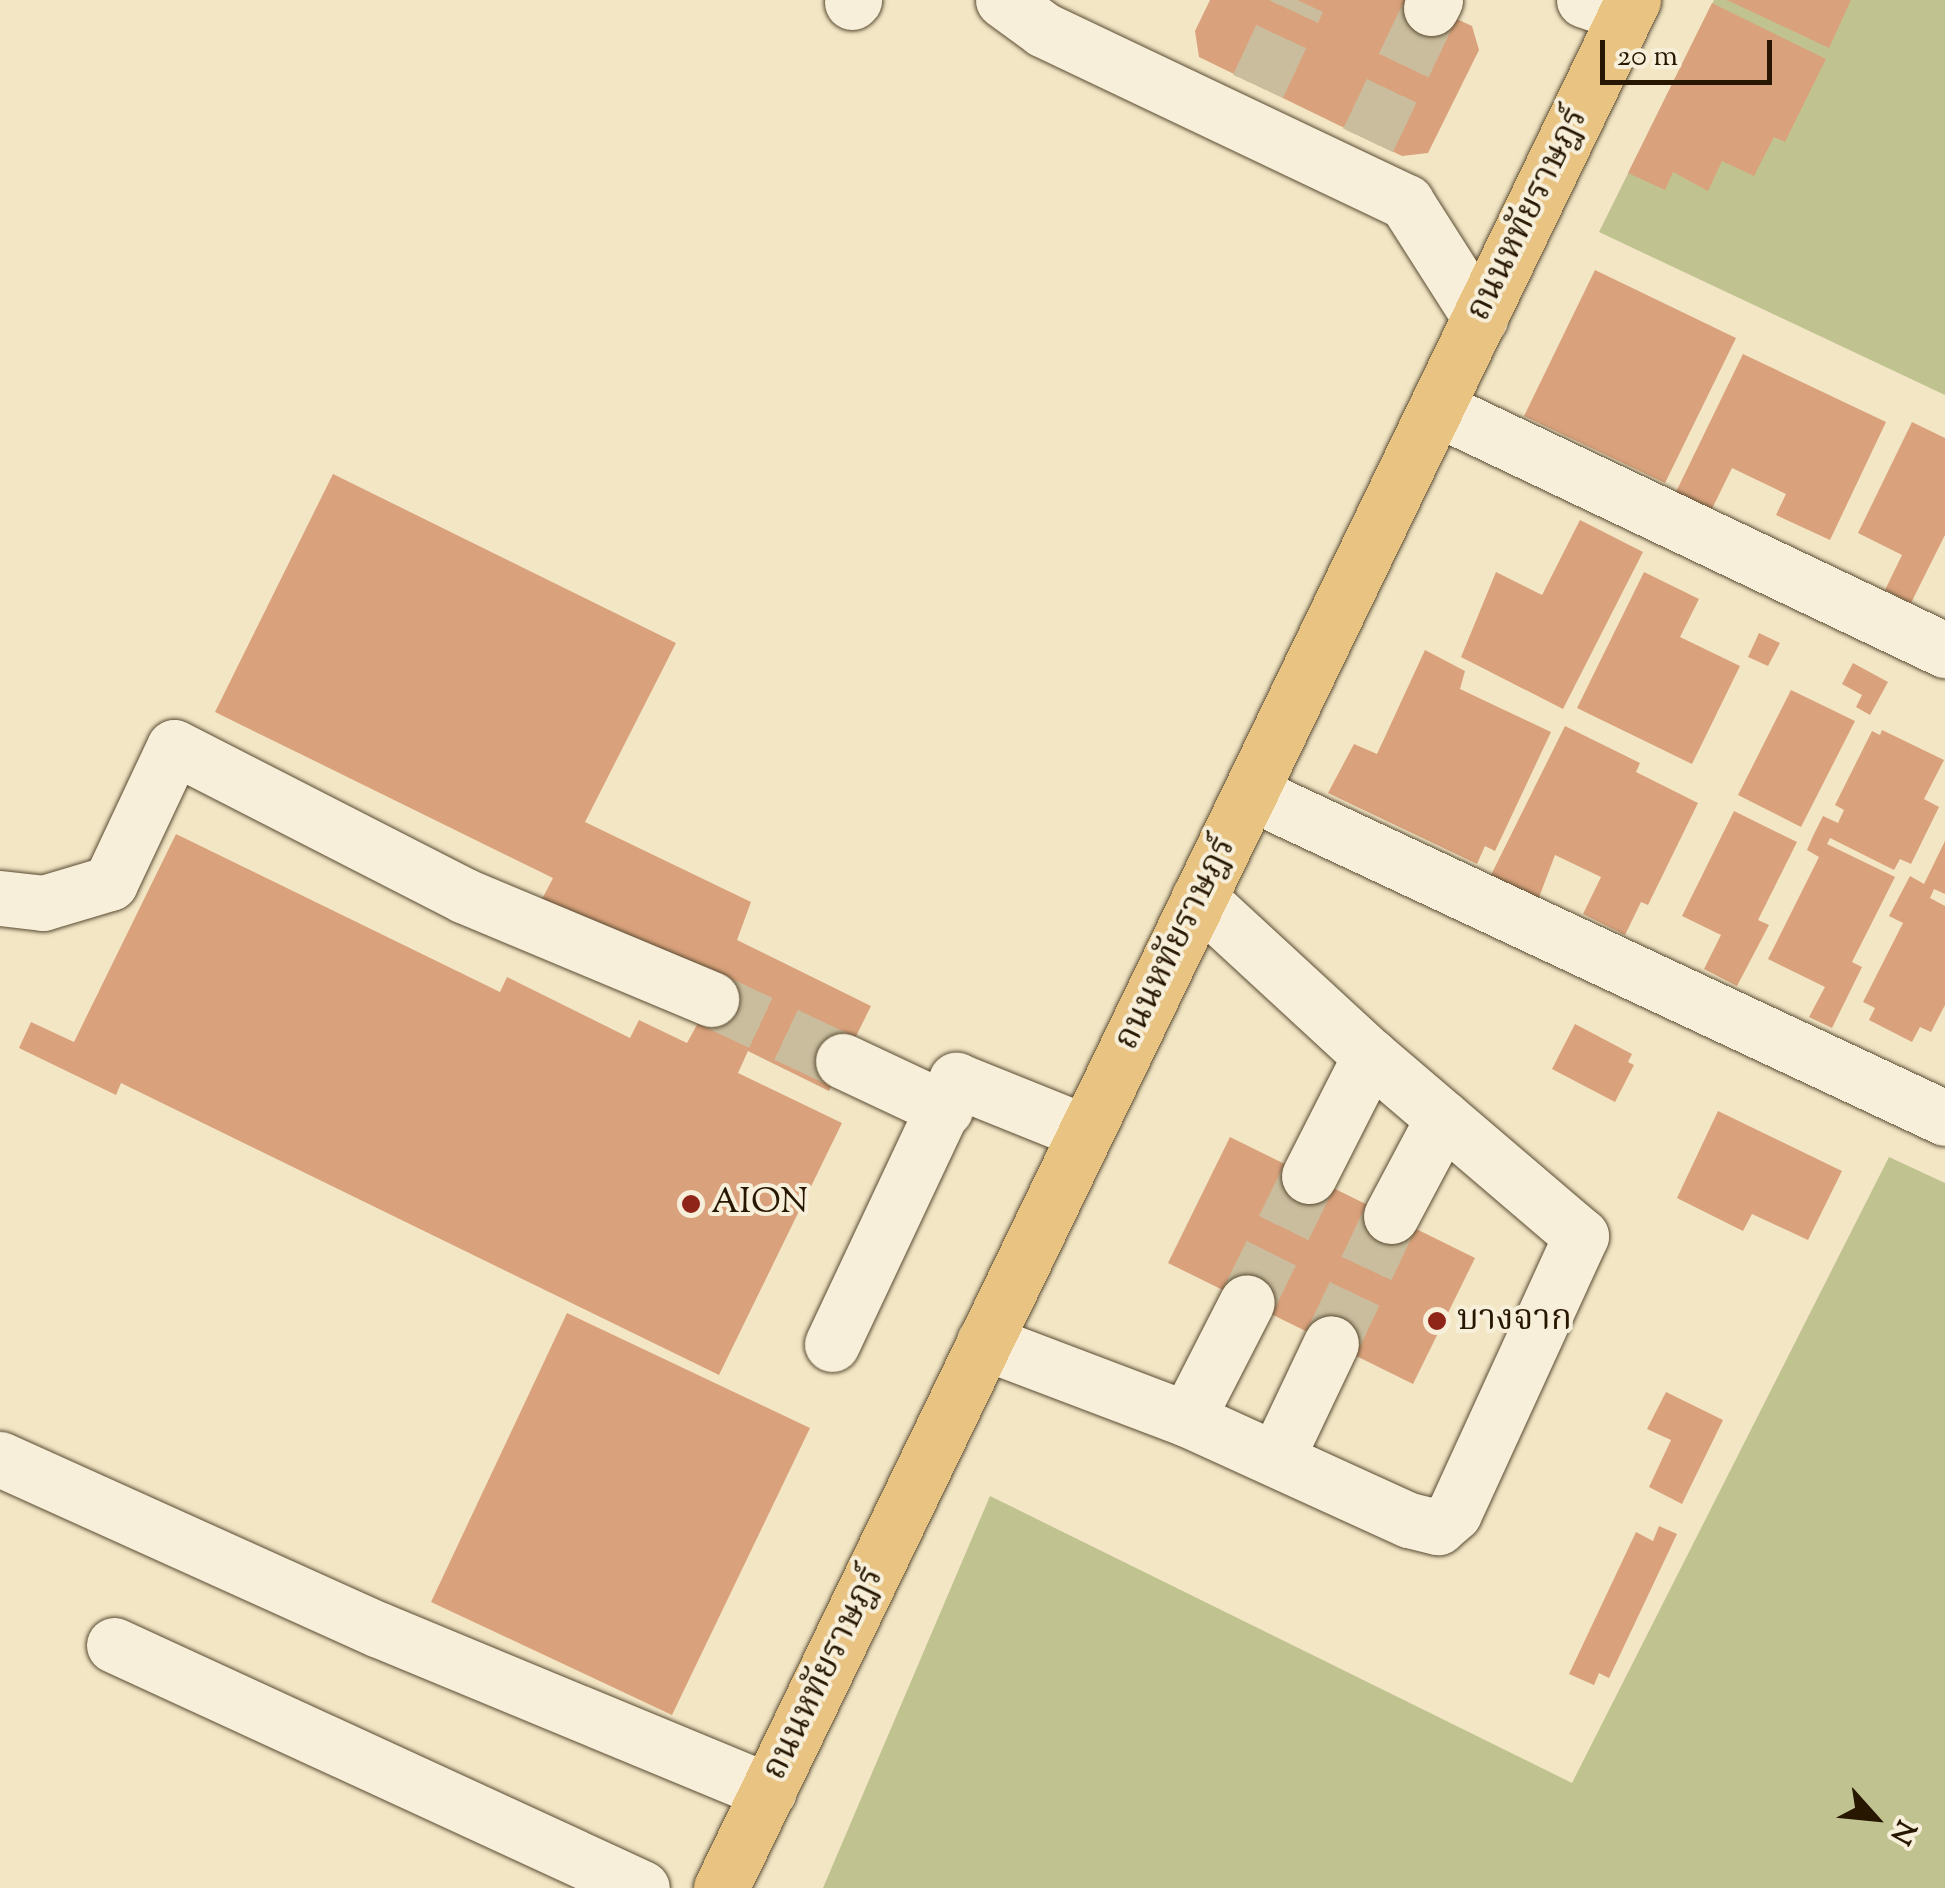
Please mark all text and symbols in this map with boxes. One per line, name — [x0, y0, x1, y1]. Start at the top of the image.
scale bar — [1605, 20, 1778, 82]
text: 20 m — [1617, 36, 1678, 79]
street label: ถนนหทัยราษฎร์ — [1459, 102, 1599, 328]
street label: ถนนหทัยราษฎร์ — [1107, 831, 1247, 1057]
place label: AION — [711, 1183, 808, 1225]
marker: AION — [680, 1193, 702, 1215]
place label: บางจาก — [1457, 1300, 1572, 1342]
marker: บางจาก — [1426, 1310, 1448, 1332]
street label: ถนนหทัยราษฎร์ — [755, 1561, 895, 1787]
north arrow — [1825, 1768, 1925, 1868]
text: N — [1879, 1813, 1925, 1851]

